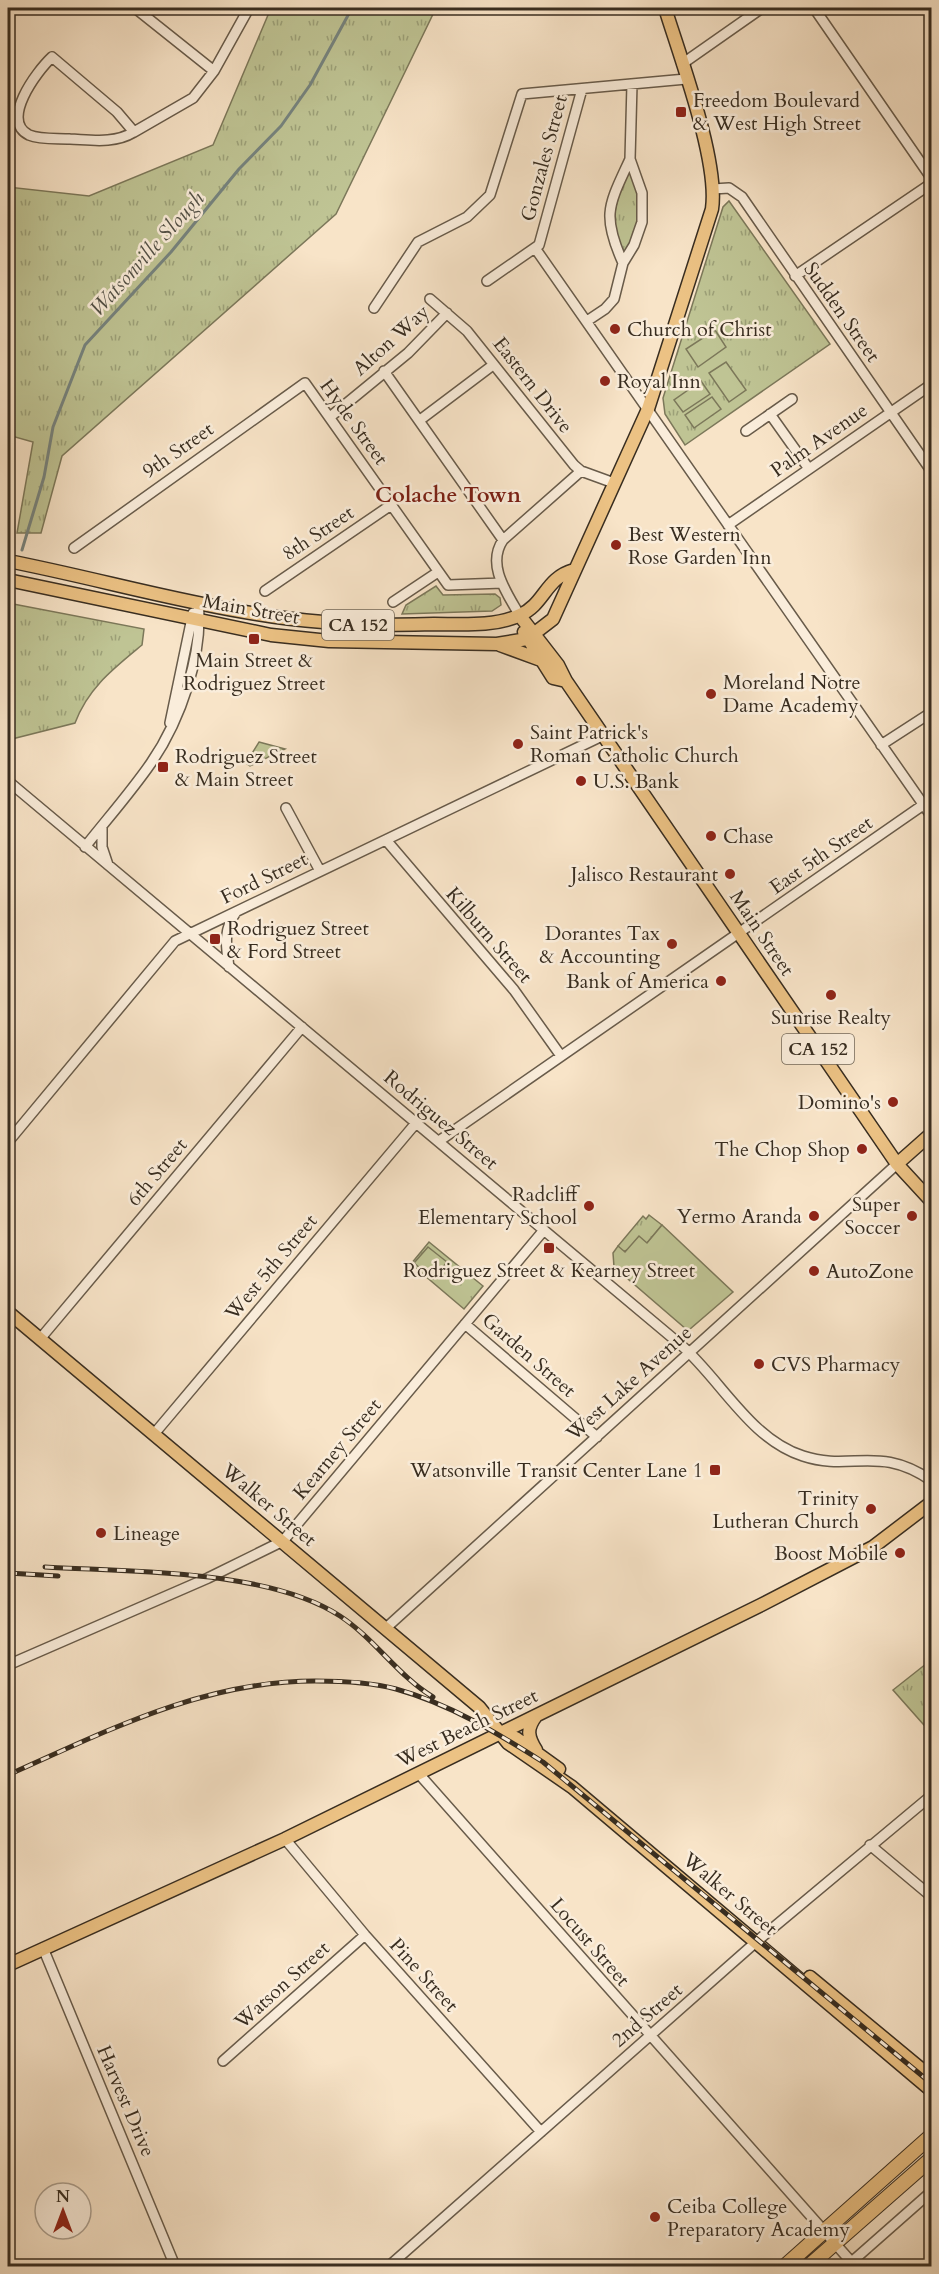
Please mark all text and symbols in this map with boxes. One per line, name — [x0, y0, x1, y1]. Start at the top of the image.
place label: Freedom Boulevard & West High Street — [693, 87, 861, 137]
street label: Gonzales Street — [514, 91, 574, 224]
marker: Freedom Boulevard & West High Street — [674, 105, 688, 119]
water label: Watsonville Slough — [83, 185, 211, 323]
street label: Sudden Street — [798, 257, 887, 368]
street label: Alton Way — [347, 298, 435, 382]
place label: Church of Christ — [627, 316, 772, 343]
marker: Church of Christ — [608, 322, 622, 336]
street label: Eastern Drive — [487, 331, 579, 439]
place label: Royal Inn — [617, 368, 702, 395]
street label: Hyde Street — [314, 373, 395, 471]
marker: Royal Inn — [598, 374, 612, 388]
street label: Palm Avenue — [765, 397, 873, 483]
street label: 9th Street — [137, 415, 219, 484]
district label: Colache Town — [375, 480, 521, 510]
street label: 8th Street — [277, 499, 360, 567]
place label: Best Western Rose Garden Inn — [628, 521, 772, 571]
marker: Best Western Rose Garden Inn — [609, 538, 623, 552]
street label: Main Street — [200, 587, 302, 631]
road number: CA 152 — [322, 610, 394, 640]
marker: Main Street & Rodriguez Street — [247, 632, 261, 646]
place label: Main Street & Rodriguez Street — [183, 647, 326, 697]
place label: Moreland Notre Dame Academy — [723, 669, 861, 719]
marker: Moreland Notre Dame Academy — [704, 687, 718, 701]
place label: Saint Patrick's Roman Catholic Church — [530, 719, 739, 769]
marker: Saint Patrick's Roman Catholic Church — [511, 737, 525, 751]
place label: Rodriguez Street & Main Street — [175, 743, 318, 793]
marker: Rodriguez Street & Main Street — [156, 760, 170, 774]
place label: U.S. Bank — [593, 768, 679, 795]
marker: U.S. Bank — [574, 774, 588, 788]
street label: East 5th Street — [764, 809, 879, 901]
place label: Chase — [723, 823, 774, 850]
marker: Chase — [704, 829, 718, 843]
street label: Ford Street — [216, 845, 313, 911]
place label: Jalisco Restaurant — [568, 861, 719, 888]
marker: Jalisco Restaurant — [723, 867, 737, 881]
street label: Kilburn Street — [440, 881, 539, 989]
street label: Main Street — [723, 885, 801, 982]
place label: Rodriguez Street & Ford Street — [227, 915, 370, 965]
place label: Dorantes Tax & Accounting — [540, 920, 661, 970]
marker: Rodriguez Street & Ford Street — [208, 932, 222, 946]
marker: Dorantes Tax & Accounting — [665, 937, 679, 951]
place label: Bank of America — [566, 968, 709, 995]
marker: Bank of America — [714, 974, 728, 988]
marker: Sunrise Realty — [824, 988, 838, 1002]
place label: Sunrise Realty — [771, 1004, 891, 1031]
road number: CA 152 — [782, 1034, 854, 1064]
street label: Rodriguez Street — [378, 1064, 505, 1176]
place label: Domino's — [798, 1089, 881, 1116]
marker: Domino's — [886, 1095, 900, 1109]
street label: 6th Street — [121, 1132, 194, 1212]
place label: The Chop Shop — [714, 1136, 850, 1163]
marker: The Chop Shop — [855, 1142, 869, 1156]
place label: Radcliff Elementary School — [418, 1181, 580, 1231]
place label: Super Soccer — [845, 1191, 901, 1241]
marker: Radcliff Elementary School — [582, 1199, 596, 1213]
place label: Yermo Aranda — [677, 1203, 802, 1230]
street label: West 5th Street — [218, 1208, 324, 1326]
marker: Yermo Aranda — [807, 1209, 821, 1223]
marker: Super Soccer — [905, 1209, 919, 1223]
marker: Rodriguez Street & Kearney Street — [542, 1241, 556, 1255]
place label: Rodriguez Street & Kearney Street — [403, 1257, 696, 1284]
place label: AutoZone — [826, 1258, 914, 1285]
marker: AutoZone — [807, 1264, 821, 1278]
street label: Garden Street — [476, 1307, 582, 1404]
street label: West Lake Avenue — [560, 1319, 698, 1447]
place label: CVS Pharmacy — [771, 1351, 901, 1378]
marker: CVS Pharmacy — [752, 1357, 766, 1371]
street label: Kearney Street — [287, 1392, 388, 1505]
street label: Walker Street — [215, 1457, 323, 1553]
place label: Watsonville Transit Center Lane 1 — [409, 1457, 703, 1484]
marker: Watsonville Transit Center Lane 1 — [708, 1463, 722, 1477]
place label: Trinity Lutheran Church — [712, 1485, 859, 1535]
marker: Trinity Lutheran Church — [864, 1502, 878, 1516]
place label: Lineage — [113, 1520, 180, 1547]
marker: Lineage — [94, 1526, 108, 1540]
place label: Boost Mobile — [774, 1540, 888, 1567]
marker: Boost Mobile — [893, 1546, 907, 1560]
street label: West Beach Street — [391, 1682, 543, 1774]
street label: Walker Street — [676, 1846, 784, 1942]
street label: Locust Street — [544, 1892, 637, 1993]
street label: Pine Street — [383, 1932, 465, 2018]
street label: Watson Street — [228, 1935, 336, 2036]
street label: 2nd Street — [606, 1976, 689, 2053]
street label: Harvest Drive — [90, 2041, 162, 2161]
north arrow — [33, 2181, 93, 2241]
text: N — [56, 2186, 70, 2208]
place label: Ceiba College Preparatory Academy — [667, 2193, 850, 2243]
marker: Ceiba College Preparatory Academy — [648, 2210, 662, 2224]

